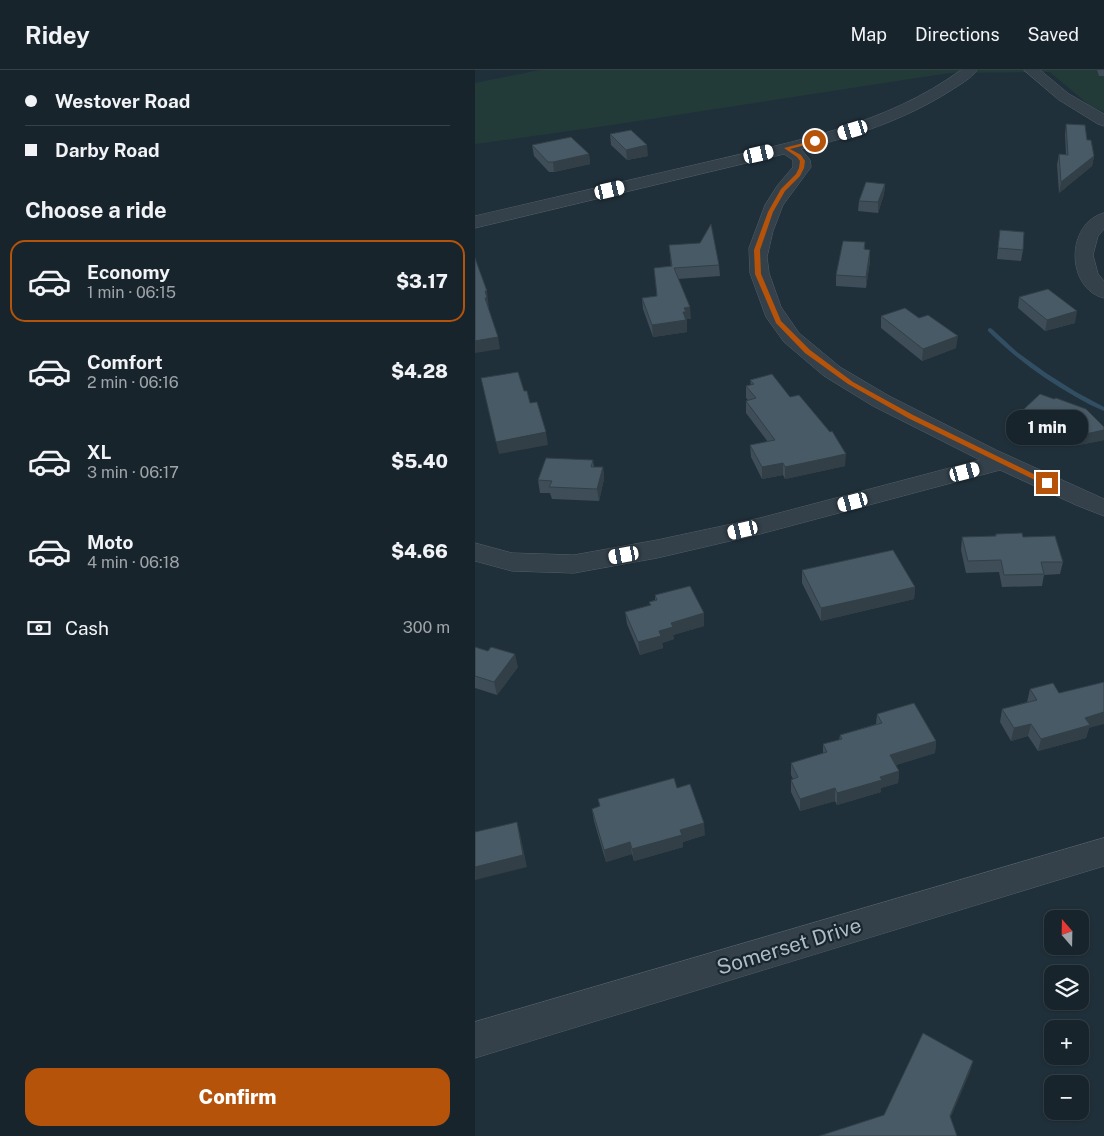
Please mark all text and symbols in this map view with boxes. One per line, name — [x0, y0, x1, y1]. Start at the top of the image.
text: Ridey — [25, 21, 90, 49]
text: Map — [850, 24, 887, 45]
text: Directions — [915, 24, 1000, 45]
text: Saved — [1028, 24, 1079, 45]
text: Westover Road — [55, 90, 190, 112]
car — [836, 118, 869, 142]
route start — [804, 130, 826, 152]
text: Darby Road — [55, 139, 160, 161]
car — [742, 143, 775, 165]
car — [593, 179, 626, 201]
text: Choose a ride — [25, 197, 167, 223]
icon: car — [27, 259, 72, 304]
text: Economy — [87, 261, 170, 283]
text: $3.17 — [396, 270, 448, 292]
text: 1 min · 06:15 — [87, 283, 176, 302]
icon: car — [27, 349, 72, 394]
text: Comfort — [87, 351, 163, 373]
text: $4.28 — [391, 360, 448, 382]
text: 2 min · 06:16 — [87, 373, 179, 392]
callout: 1 min — [1006, 410, 1088, 446]
text: 1 min — [1027, 418, 1067, 437]
icon: car — [27, 439, 72, 484]
text: XL — [87, 441, 112, 463]
text: $5.40 — [391, 450, 448, 472]
car — [948, 461, 981, 483]
text: 3 min · 06:17 — [87, 463, 179, 482]
route end — [1036, 472, 1058, 494]
car — [836, 491, 869, 513]
car — [726, 519, 759, 541]
icon: car — [27, 529, 72, 574]
text: Moto — [87, 531, 133, 553]
text: $4.66 — [391, 540, 448, 562]
car — [607, 545, 640, 565]
text: 4 min · 06:18 — [87, 553, 180, 572]
icon: cash — [25, 614, 53, 642]
text: Cash — [65, 617, 109, 639]
text: 300 m — [403, 618, 450, 637]
north arrow — [1044, 910, 1089, 955]
map controls — [1044, 910, 1089, 1120]
street label: Somerset Drive — [714, 912, 864, 980]
button: layers — [1044, 965, 1089, 1010]
button: + — [1044, 1020, 1089, 1065]
button: Confirm — [25, 1068, 450, 1126]
button: − — [1044, 1075, 1089, 1120]

